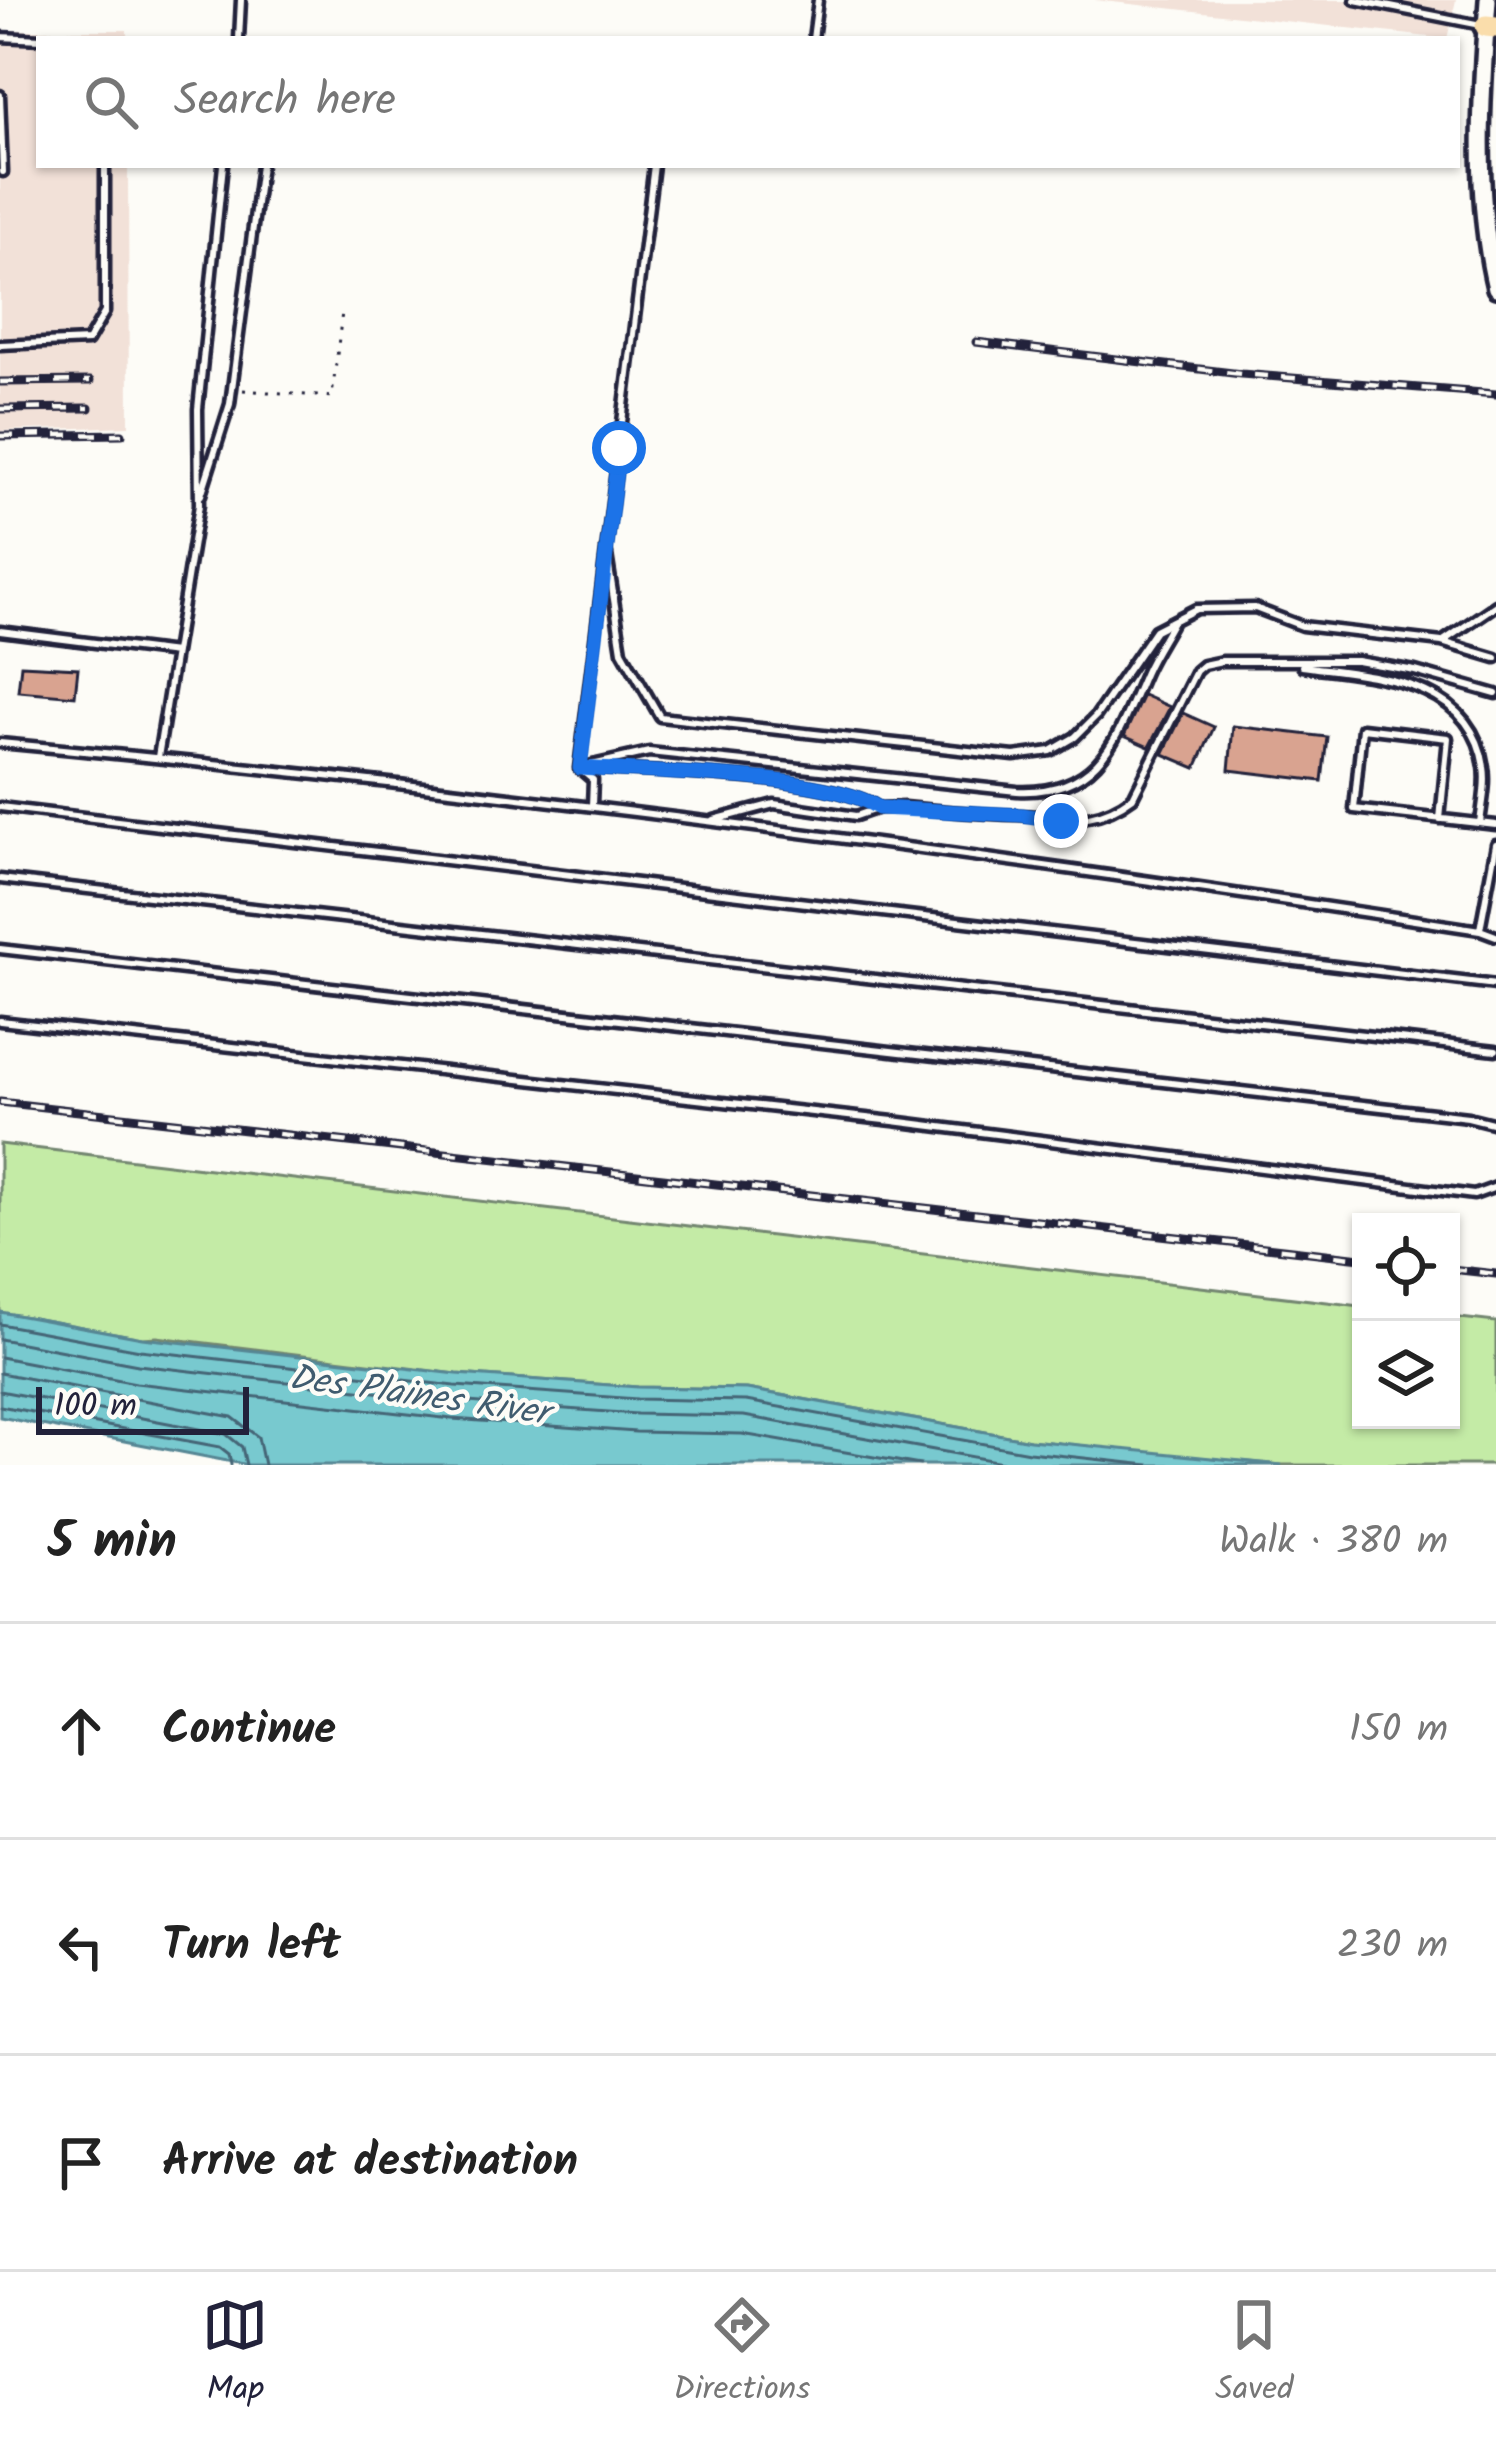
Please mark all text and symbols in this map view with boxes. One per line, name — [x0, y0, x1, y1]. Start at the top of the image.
search box — [36, 36, 1460, 168]
text: Search here — [174, 66, 396, 138]
icon: search — [78, 69, 144, 135]
route start — [592, 421, 646, 475]
route end — [1034, 794, 1088, 848]
map controls — [1352, 1213, 1460, 1429]
button: locate — [1352, 1213, 1460, 1321]
button: layers — [1352, 1321, 1460, 1429]
water label: Des Plaines River — [285, 1350, 559, 1444]
scale bar — [36, 1381, 249, 1434]
text: 100 m — [54, 1381, 137, 1434]
text: 5 min — [48, 1503, 177, 1584]
text: Walk · 380 m — [1219, 1512, 1448, 1574]
text: Continue — [162, 1695, 336, 1767]
icon: ahead — [48, 1698, 114, 1764]
text: 150 m — [1349, 1700, 1448, 1762]
text: Turn left — [162, 1911, 341, 1983]
icon: left — [48, 1914, 114, 1980]
text: 230 m — [1337, 1916, 1448, 1978]
text: Arrive at destination — [162, 2127, 578, 2199]
icon: arrive — [48, 2130, 114, 2196]
tab: Map — [202, 2292, 268, 2417]
tab: Directions — [673, 2292, 810, 2417]
tab: Saved — [1215, 2292, 1294, 2417]

